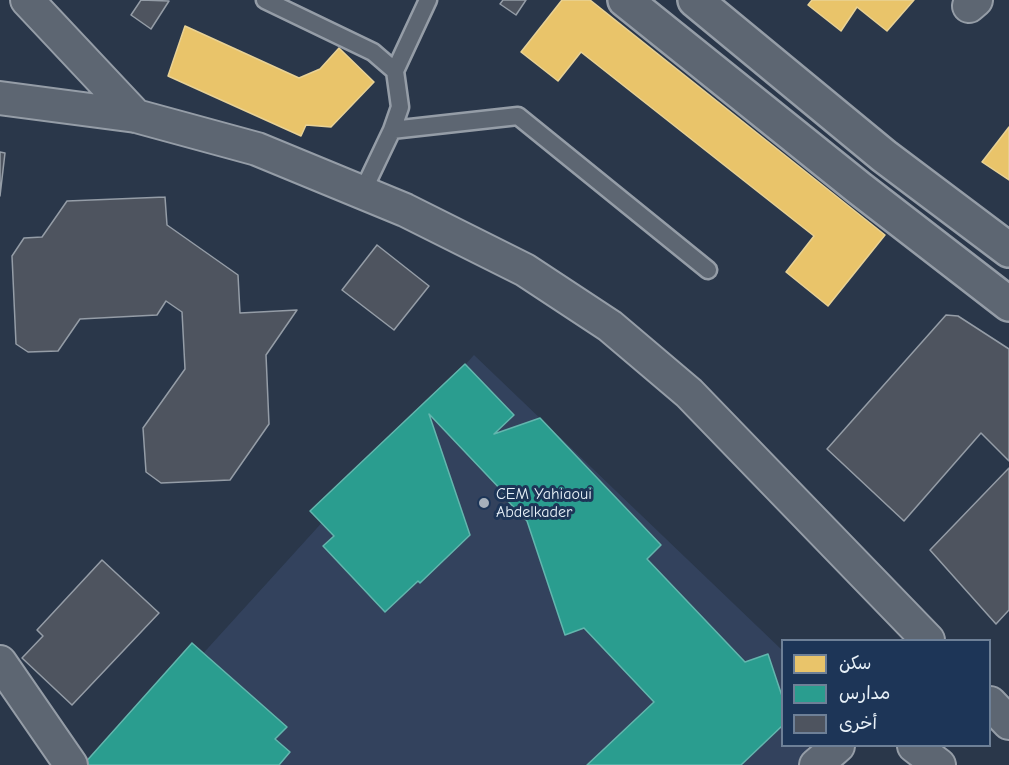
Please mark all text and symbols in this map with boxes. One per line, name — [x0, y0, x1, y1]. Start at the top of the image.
place label: CEM Yahiaoui Abdelkader — [496, 484, 592, 522]
marker: CEM Yahiaoui Abdelkader — [477, 496, 491, 510]
legend — [781, 639, 991, 747]
text: سكن — [839, 653, 871, 674]
text: مدارس — [839, 683, 890, 704]
text: أخرى — [839, 713, 877, 734]

